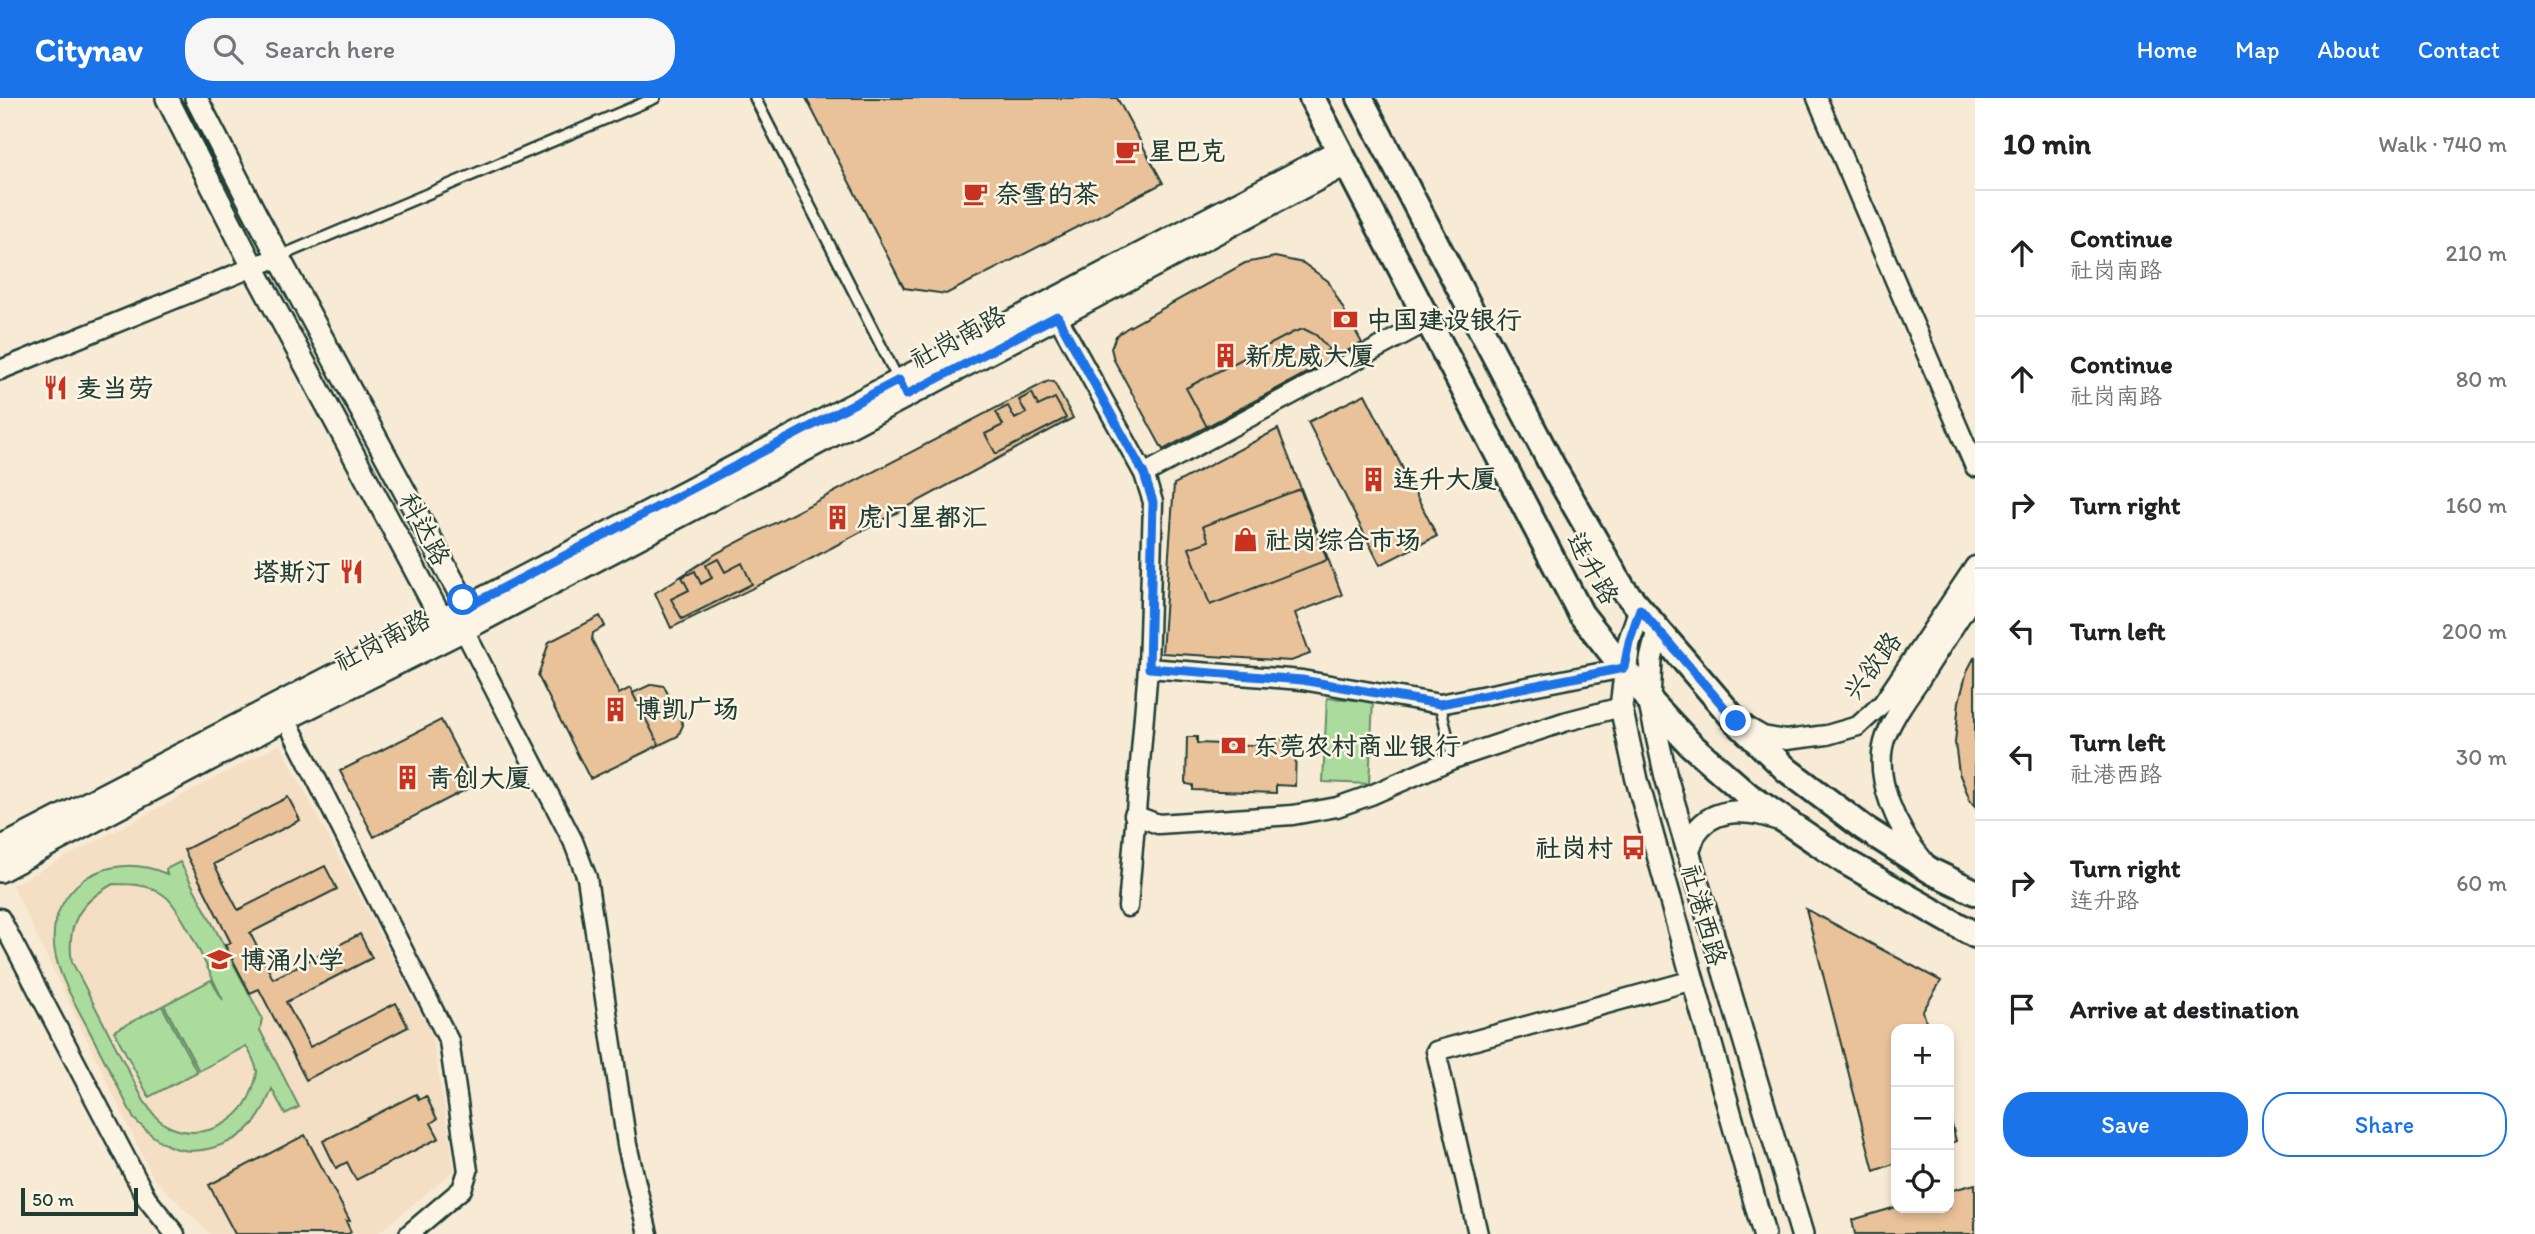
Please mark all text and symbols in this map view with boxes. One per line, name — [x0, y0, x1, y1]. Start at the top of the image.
search box — [185, 18, 675, 81]
text: Citynav — [35, 30, 143, 69]
icon: search — [209, 30, 247, 68]
text: Search here — [265, 33, 395, 65]
text: Home — [2137, 35, 2197, 64]
text: Map — [2235, 35, 2279, 64]
text: About — [2317, 35, 2380, 64]
text: Contact — [2418, 35, 2500, 64]
text: 10 min — [2003, 125, 2091, 162]
text: Walk · 740 m — [2378, 130, 2507, 158]
place label: 星巴克 — [1148, 135, 1226, 167]
cafe icon: 星巴克 — [1114, 137, 1142, 165]
place label: 奈雪的茶 — [995, 178, 1099, 210]
cafe icon: 奈雪的茶 — [961, 180, 989, 208]
text: Continue — [2070, 222, 2173, 254]
icon: ahead — [2003, 234, 2041, 272]
text: 210 m — [2446, 239, 2507, 267]
text: 社岗南路 — [2070, 256, 2162, 284]
street label: 社岗南路 — [905, 298, 1011, 376]
place label: 中国建设银行 — [1366, 304, 1522, 336]
bank icon: 中国建设银行 — [1332, 306, 1360, 334]
place label: 新虎威大厦 — [1245, 340, 1375, 372]
building icon: 新虎威大厦 — [1211, 342, 1239, 370]
text: Continue — [2070, 348, 2173, 380]
icon: ahead — [2003, 360, 2041, 398]
text: 80 m — [2456, 365, 2507, 393]
place label: 麦当劳 — [76, 372, 154, 404]
restaurant icon: 麦当劳 — [42, 374, 70, 402]
text: 社岗南路 — [2070, 382, 2162, 410]
place label: 连升大厦 — [1393, 463, 1497, 495]
building icon: 连升大厦 — [1359, 465, 1387, 493]
icon: right — [2003, 486, 2041, 524]
street label: 科达路 — [393, 487, 457, 571]
text: Turn right — [2070, 489, 2181, 521]
text: 160 m — [2445, 491, 2507, 519]
place label: 虎门星都汇 — [857, 501, 987, 533]
building icon: 虎门星都汇 — [823, 503, 851, 531]
place label: 社岗综合市场 — [1265, 524, 1421, 556]
shop icon: 社岗综合市场 — [1231, 526, 1259, 554]
street label: 连升路 — [1560, 526, 1626, 610]
place label: 塔斯汀 — [253, 556, 331, 588]
restaurant icon: 塔斯汀 — [337, 558, 365, 586]
route start — [447, 584, 478, 615]
street label: 社岗南路 — [328, 602, 436, 678]
icon: left — [2003, 612, 2041, 650]
text: Turn left — [2070, 615, 2166, 647]
text: 200 m — [2442, 617, 2507, 645]
street label: 兴欲路 — [1836, 625, 1908, 707]
place label: 博凯广场 — [635, 693, 739, 725]
building icon: 博凯广场 — [601, 695, 629, 723]
route end — [1720, 705, 1751, 736]
text: Turn left — [2070, 726, 2166, 758]
place label: 东莞农村商业银行 — [1253, 730, 1461, 762]
bank icon: 东莞农村商业银行 — [1219, 732, 1247, 760]
icon: left — [2003, 738, 2041, 776]
text: 30 m — [2456, 743, 2507, 771]
text: 社港西路 — [2070, 760, 2162, 788]
place label: 青创大厦 — [427, 762, 531, 794]
building icon: 青创大厦 — [393, 764, 421, 792]
place label: 社岗村 — [1535, 832, 1613, 864]
bus stop icon: 社岗村 — [1619, 834, 1647, 862]
text: Turn right — [2070, 852, 2181, 884]
street label: 社港西路 — [1674, 861, 1734, 969]
icon: right — [2003, 864, 2041, 902]
text: 60 m — [2456, 869, 2507, 897]
text: 连升路 — [2070, 886, 2139, 914]
place label: 博涌小学 — [240, 944, 344, 976]
school or university icon: 博涌小学 — [206, 946, 234, 974]
icon: arrive — [2003, 990, 2041, 1028]
text: Arrive at destination — [2070, 993, 2299, 1025]
map controls — [1891, 1024, 1954, 1213]
button: + — [1891, 1024, 1954, 1087]
button: − — [1891, 1087, 1954, 1150]
button: Save — [2003, 1092, 2248, 1157]
button: Share — [2262, 1092, 2507, 1157]
button: locate — [1891, 1150, 1954, 1213]
scale bar — [21, 1185, 138, 1217]
text: 50 m — [32, 1188, 74, 1211]

